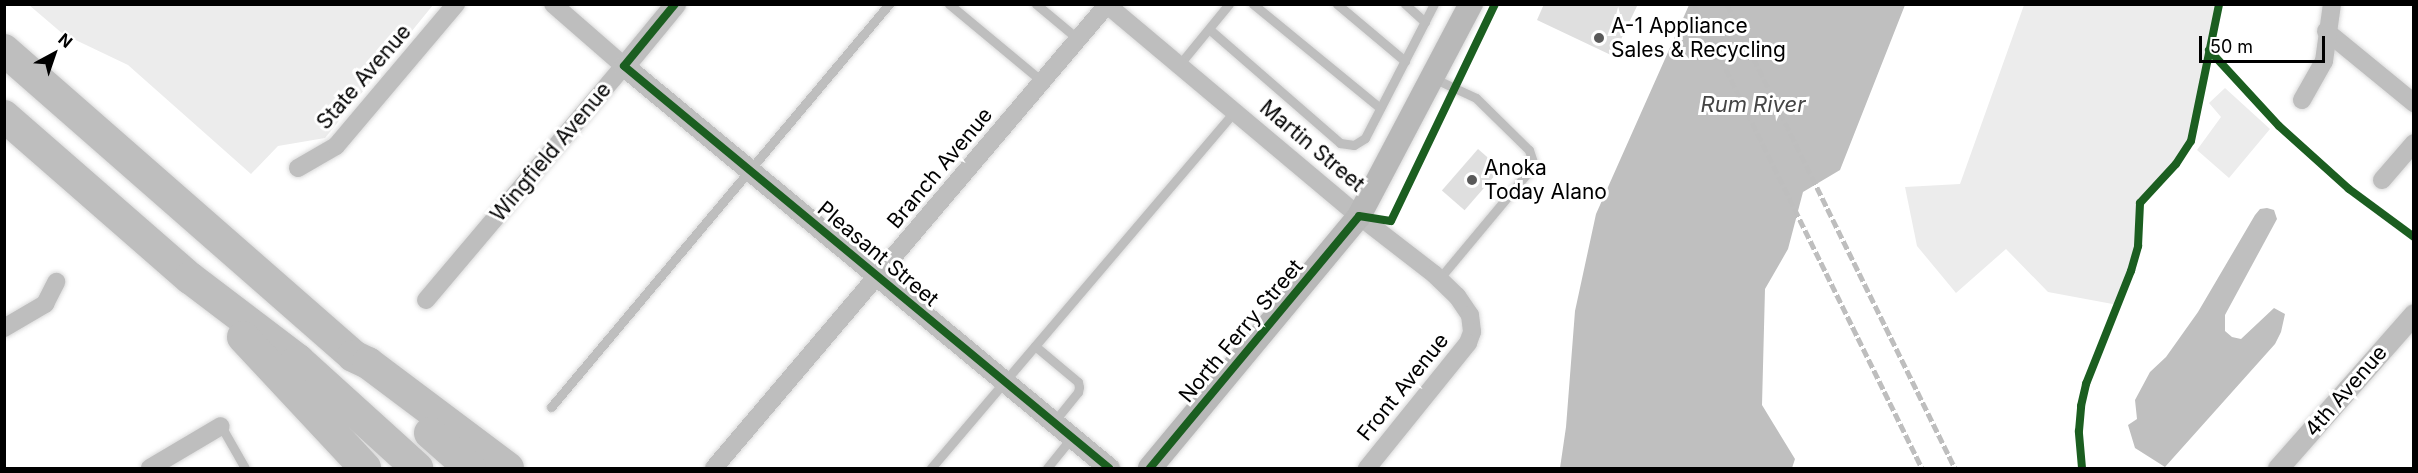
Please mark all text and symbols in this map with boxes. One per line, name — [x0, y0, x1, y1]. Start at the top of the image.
place label: A-1 Appliance Sales & Recycling — [1611, 13, 1786, 63]
street label: State Avenue — [312, 19, 416, 135]
north arrow — [24, 24, 84, 84]
scale bar — [2202, 24, 2328, 62]
text: N — [54, 29, 77, 52]
marker: A-1 Appliance Sales & Recycling — [1592, 31, 1606, 45]
text: 50 m — [2210, 36, 2253, 57]
street label: Wingfield Avenue — [485, 77, 617, 227]
water label: Rum River — [1700, 92, 1806, 118]
street label: Martin Street — [1255, 95, 1369, 197]
street label: Branch Avenue — [882, 102, 998, 234]
place label: Anoka Today Alano — [1484, 155, 1607, 205]
marker: Anoka Today Alano — [1465, 173, 1479, 187]
street label: Pleasant Street — [812, 196, 944, 312]
street label: North Ferry Street — [1174, 254, 1308, 408]
street label: Front Avenue — [1352, 328, 1454, 446]
street label: 4th Avenue — [2300, 340, 2392, 442]

